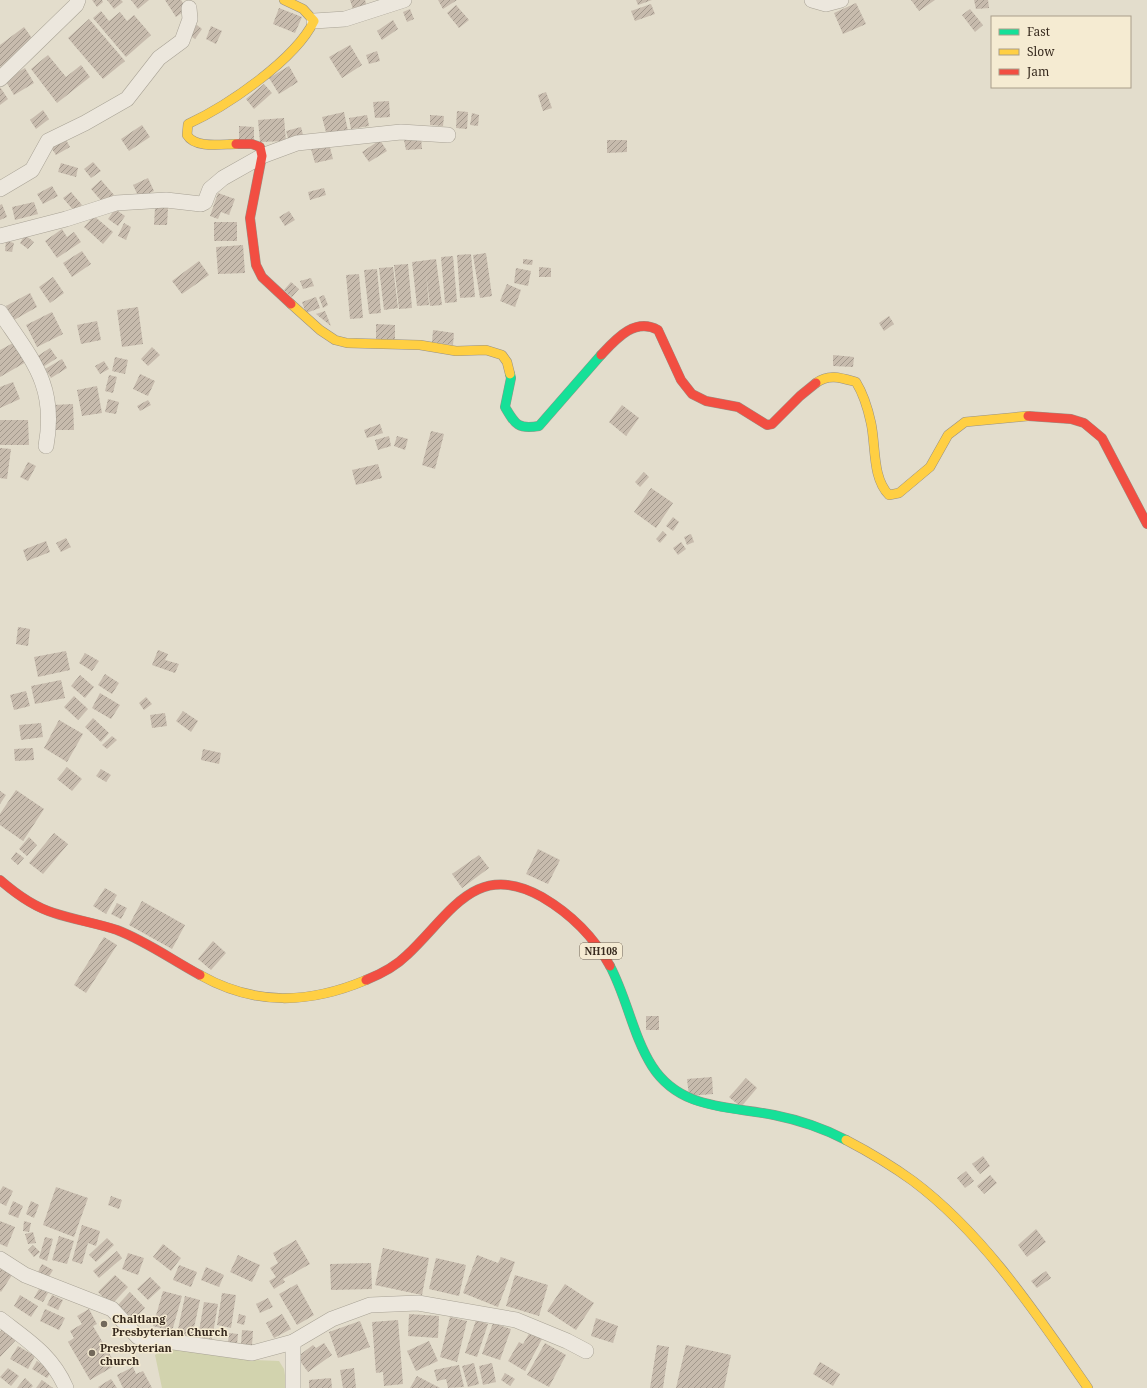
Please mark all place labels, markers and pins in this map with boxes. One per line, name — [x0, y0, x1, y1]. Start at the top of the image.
place label: Chaltlang Presbyterian Church — [112, 1311, 228, 1339]
marker: Chaltlang Presbyterian Church — [99, 1319, 109, 1329]
place label: Presbyterian church — [100, 1340, 173, 1368]
marker: Presbyterian church — [87, 1348, 97, 1358]

